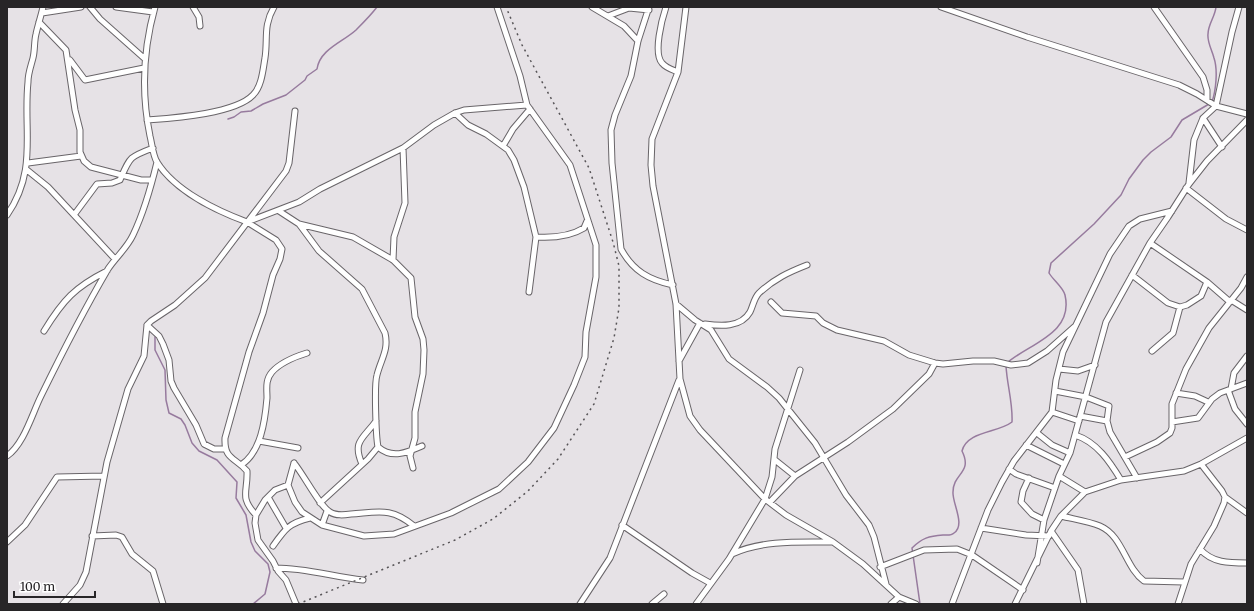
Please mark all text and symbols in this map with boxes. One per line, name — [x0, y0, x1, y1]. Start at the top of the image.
scale bar — [14, 573, 95, 599]
text: 100 m — [20, 579, 55, 594]

